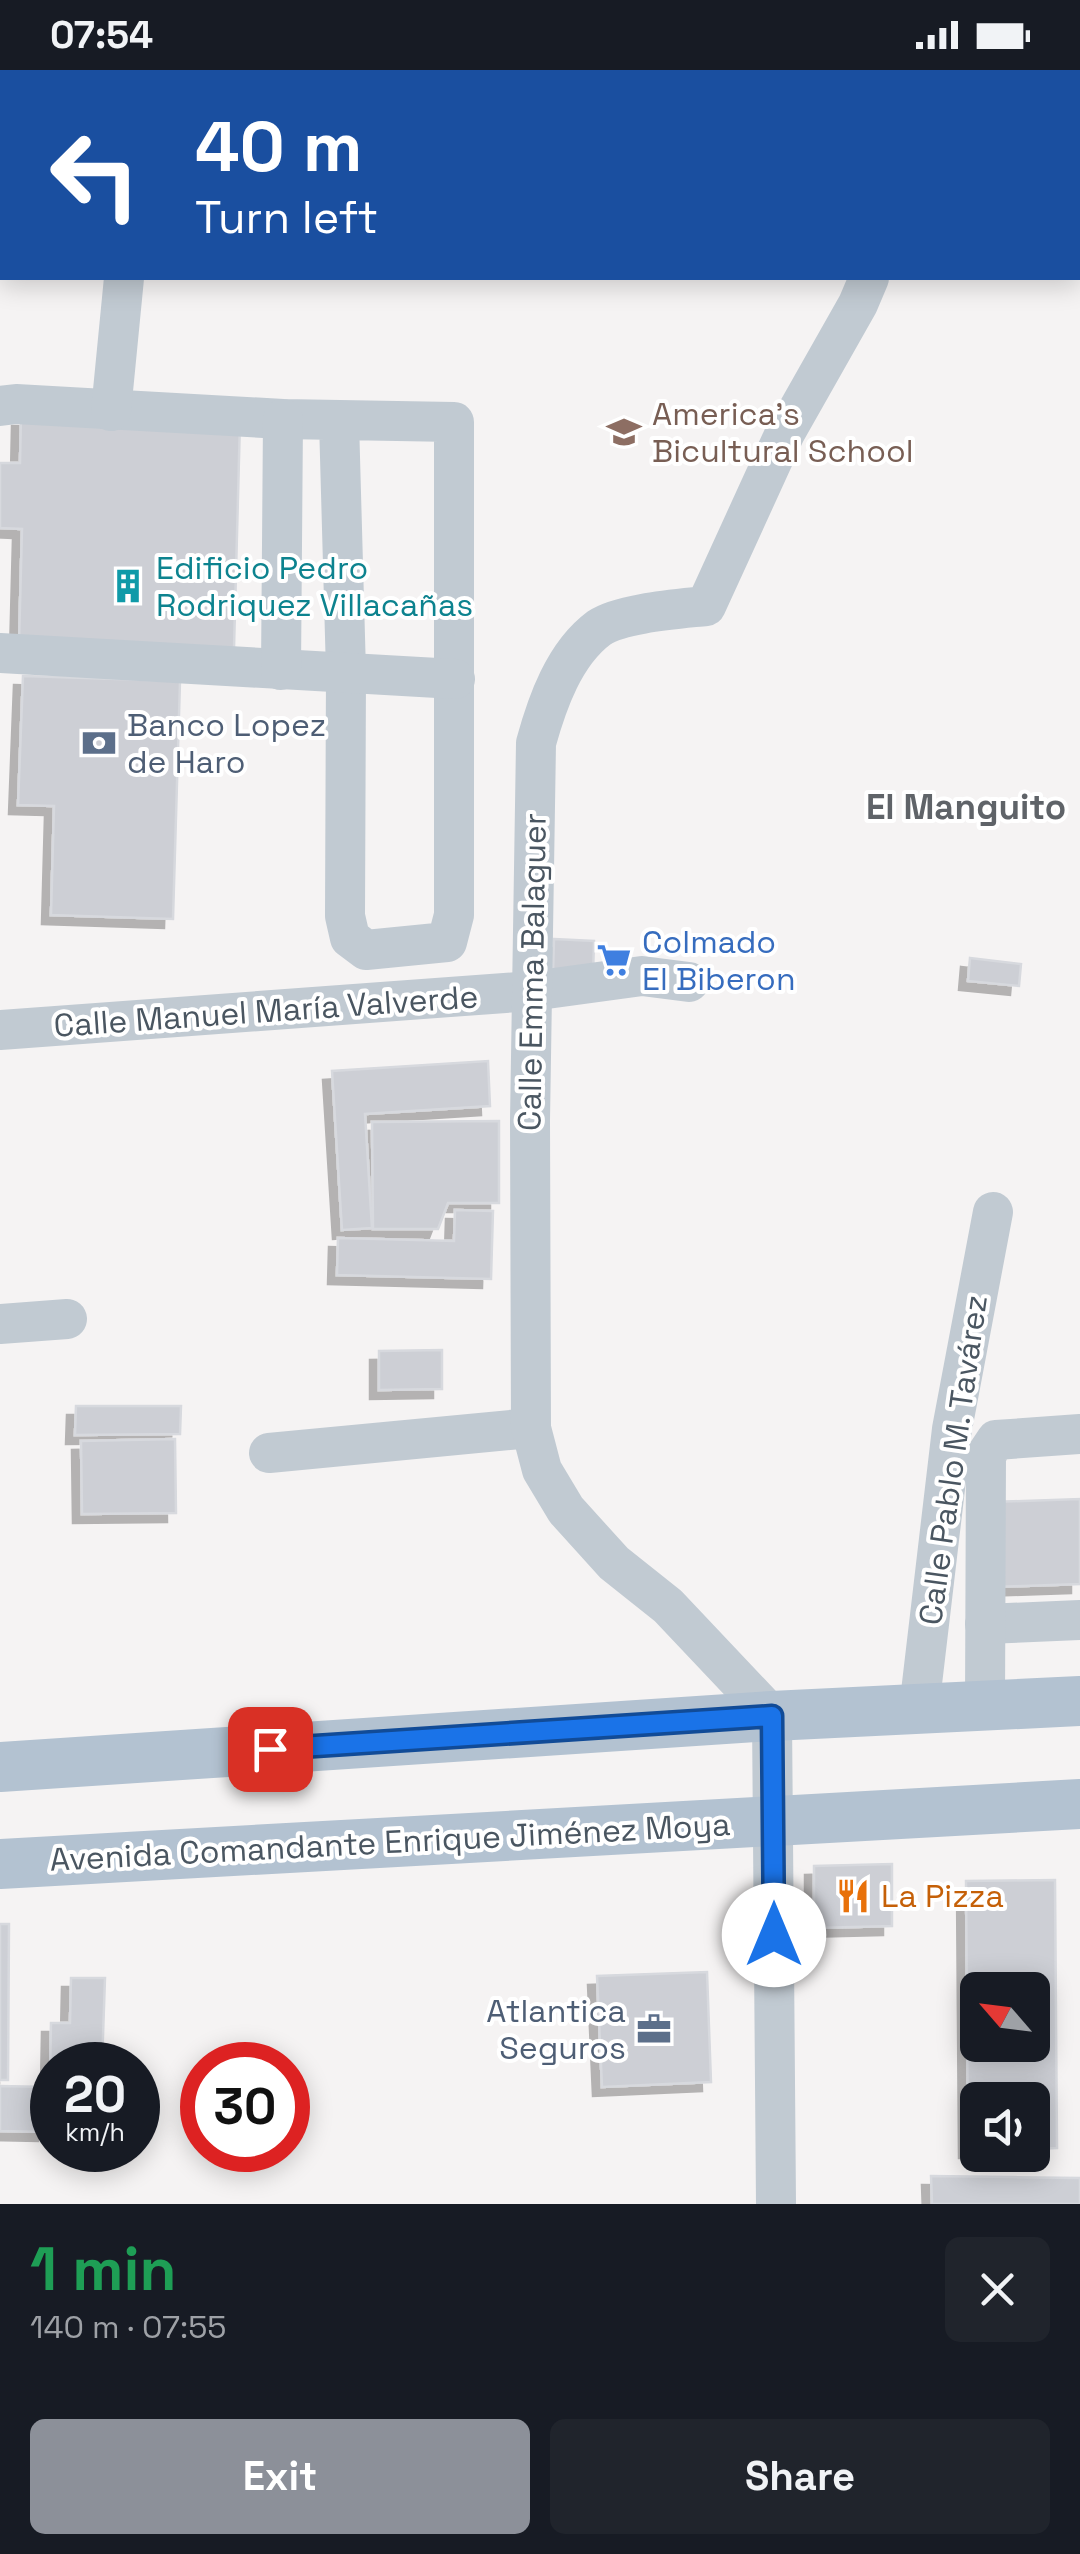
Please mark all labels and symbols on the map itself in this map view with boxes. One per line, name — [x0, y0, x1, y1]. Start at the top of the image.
place label: America's Bicultural School — [652, 394, 914, 471]
school or university icon: America's Bicultural School — [605, 413, 643, 451]
place label: Edificio Pedro Rodriquez Villacañas — [156, 548, 473, 625]
building icon: Edificio Pedro Rodriquez Villacañas — [109, 567, 147, 605]
place label: Banco Lopez de Haro — [127, 705, 326, 782]
bank icon: Banco Lopez de Haro — [80, 724, 118, 762]
district label: El Manguito — [866, 785, 1066, 829]
street label: Calle Emma Balaguer — [509, 813, 555, 1131]
place label: Colmado El Biberon — [642, 922, 796, 999]
supermarket icon: Colmado El Biberon — [595, 941, 633, 979]
street label: Calle Manuel María Valverde — [52, 976, 480, 1046]
street label: Calle Pablo M. Tavárez — [910, 1292, 996, 1628]
pin — [228, 1707, 313, 1792]
street label: Avenida Comandante Enrique Jiménez Moya — [49, 1804, 731, 1880]
place label: La Pizza — [881, 1876, 1004, 1916]
restaurant icon: La Pizza — [834, 1877, 872, 1915]
position arrow — [722, 1883, 826, 1987]
north arrow — [960, 1972, 1050, 2062]
place label: Atlantica Seguros — [486, 1991, 626, 2068]
office icon: Atlantica Seguros — [635, 2010, 673, 2048]
speed limit sign: 30 — [180, 2042, 310, 2172]

